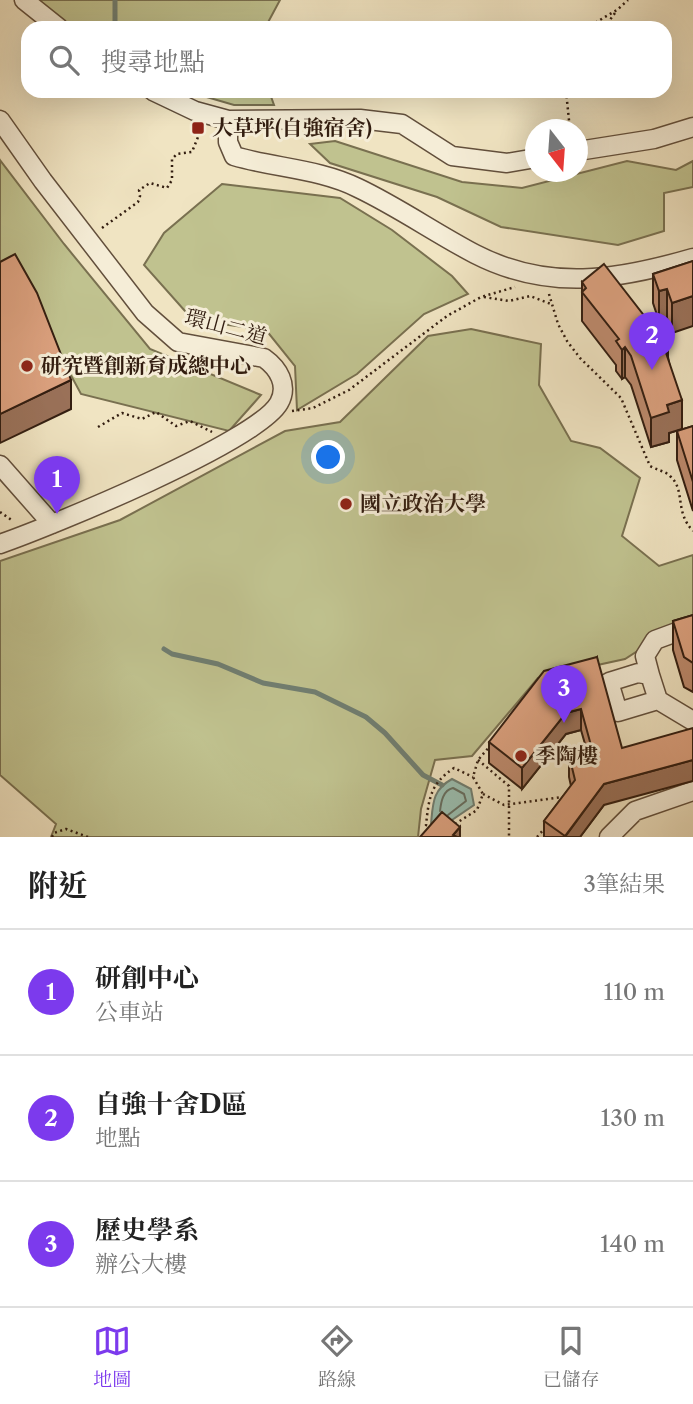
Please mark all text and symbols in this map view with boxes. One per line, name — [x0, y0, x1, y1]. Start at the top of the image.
search box — [21, 21, 672, 98]
icon: search — [45, 41, 83, 79]
text: 搜尋地點 — [101, 46, 205, 78]
place label: 大草坪(自強宿舍) — [212, 115, 372, 140]
north arrow — [525, 119, 588, 182]
marker: 大草坪(自強宿舍) — [190, 120, 206, 136]
street label: 環山二道 — [182, 304, 270, 349]
pin: 2 — [629, 312, 675, 370]
place label: 研究暨創新育成總中心 — [41, 353, 251, 378]
marker: 研究暨創新育成總中心 — [19, 358, 35, 374]
your location — [311, 440, 345, 474]
pin: 1 — [34, 456, 80, 514]
place label: 國立政治大學 — [360, 491, 486, 516]
marker: 國立政治大學 — [338, 496, 354, 512]
pin: 3 — [541, 665, 587, 723]
place label: 季陶樓 — [535, 743, 598, 768]
marker: 季陶樓 — [513, 748, 529, 764]
text: 附近 — [28, 867, 88, 904]
text: 3筆結果 — [583, 870, 665, 898]
text: 研創中心 — [95, 962, 199, 994]
text: 1 — [46, 978, 56, 1006]
text: 110 m — [604, 978, 665, 1006]
text: 公車站 — [95, 998, 164, 1026]
text: 自強十舍D區 — [95, 1088, 248, 1120]
text: 2 — [44, 1104, 58, 1132]
text: 130 m — [601, 1104, 665, 1132]
text: 地點 — [95, 1124, 141, 1152]
text: 歷史學系 — [95, 1214, 199, 1246]
text: 3 — [45, 1230, 58, 1258]
text: 140 m — [600, 1230, 665, 1258]
text: 辦公大樓 — [95, 1250, 187, 1278]
tab: 地圖 — [93, 1322, 131, 1391]
tab: 路線 — [318, 1322, 356, 1391]
tab: 已儲存 — [543, 1322, 600, 1391]

